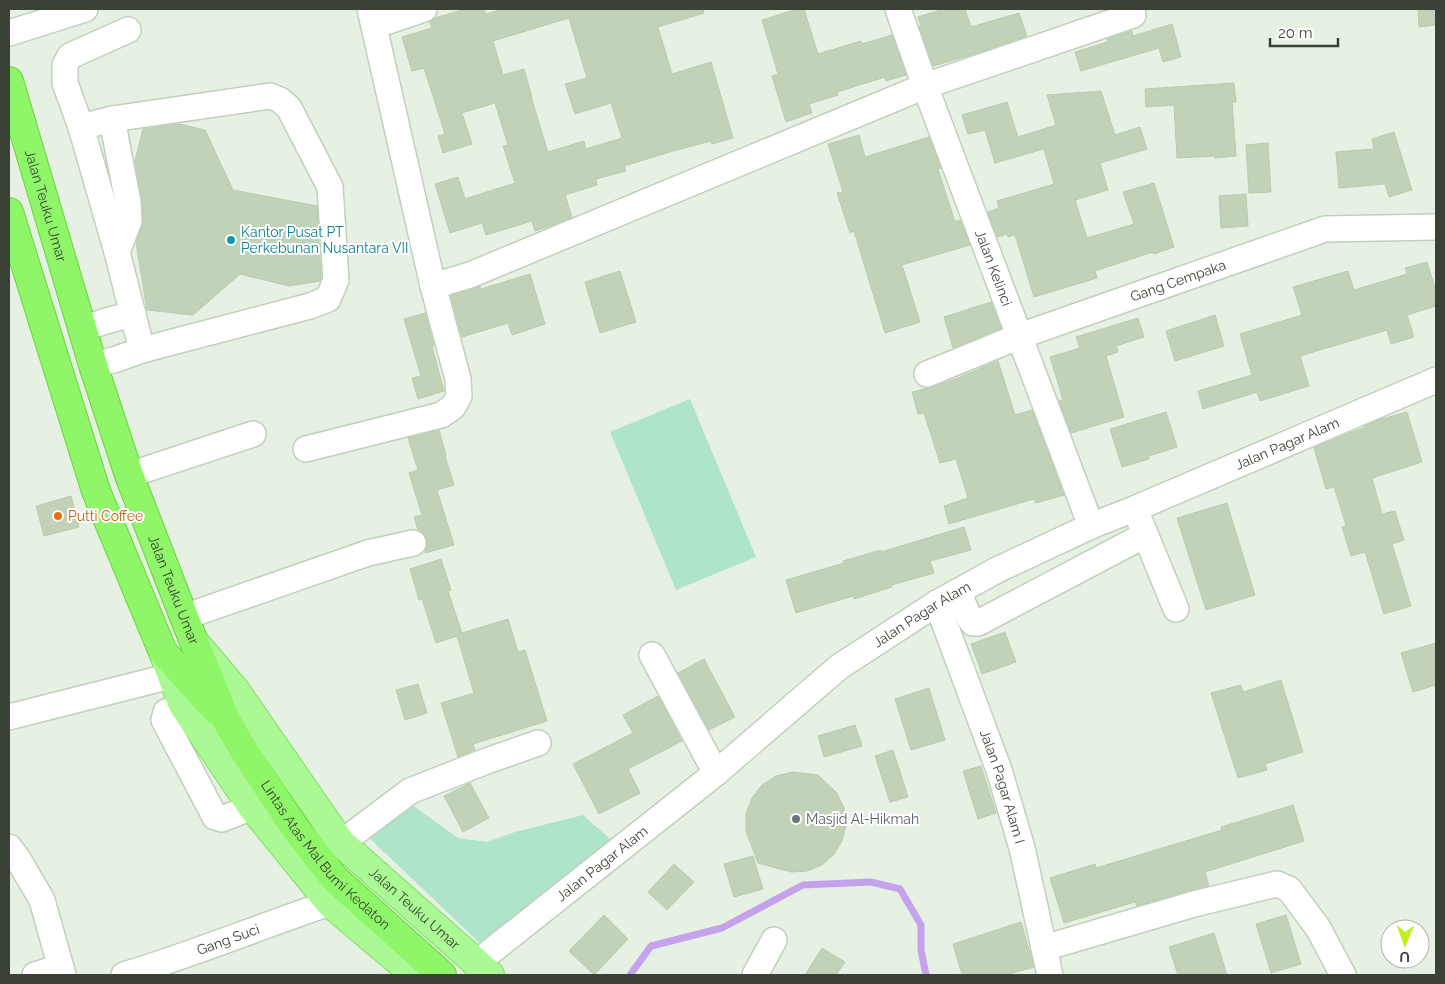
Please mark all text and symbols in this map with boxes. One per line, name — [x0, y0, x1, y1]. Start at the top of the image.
scale bar — [1270, 15, 1338, 47]
text: 20 m — [1278, 24, 1313, 42]
street label: Jalan Teuku Umar — [22, 148, 70, 264]
place label: Kantor Pusat PT Perkebunan Nusantara VII — [241, 224, 408, 256]
street label: Jalan Kelinci — [972, 228, 1015, 308]
marker: Kantor Pusat PT Perkebunan Nusantara VII — [225, 234, 237, 246]
street label: Gang Cempaka — [1128, 256, 1228, 305]
street label: Jalan Pagar Alam — [1233, 414, 1342, 473]
place label: Putti Coffee — [68, 508, 143, 524]
marker: Putti Coffee — [52, 510, 64, 522]
street label: Jalan Teuku Umar — [145, 533, 202, 647]
street label: Jalan Pagar Alam — [870, 578, 973, 651]
street label: Jalan Pagar Alam I — [977, 727, 1028, 845]
street label: Lintas Atas Mal Bumi Kedaton — [258, 777, 393, 933]
place label: Masjid Al-Hikmah — [806, 811, 919, 827]
marker: Masjid Al-Hikmah — [790, 813, 802, 825]
street label: Jalan Pagar Alam — [553, 822, 651, 904]
street label: Jalan Teuku Umar — [366, 864, 463, 953]
north arrow — [1380, 919, 1430, 969]
street label: Gang Suci — [195, 921, 262, 958]
text: U — [1399, 949, 1410, 965]

